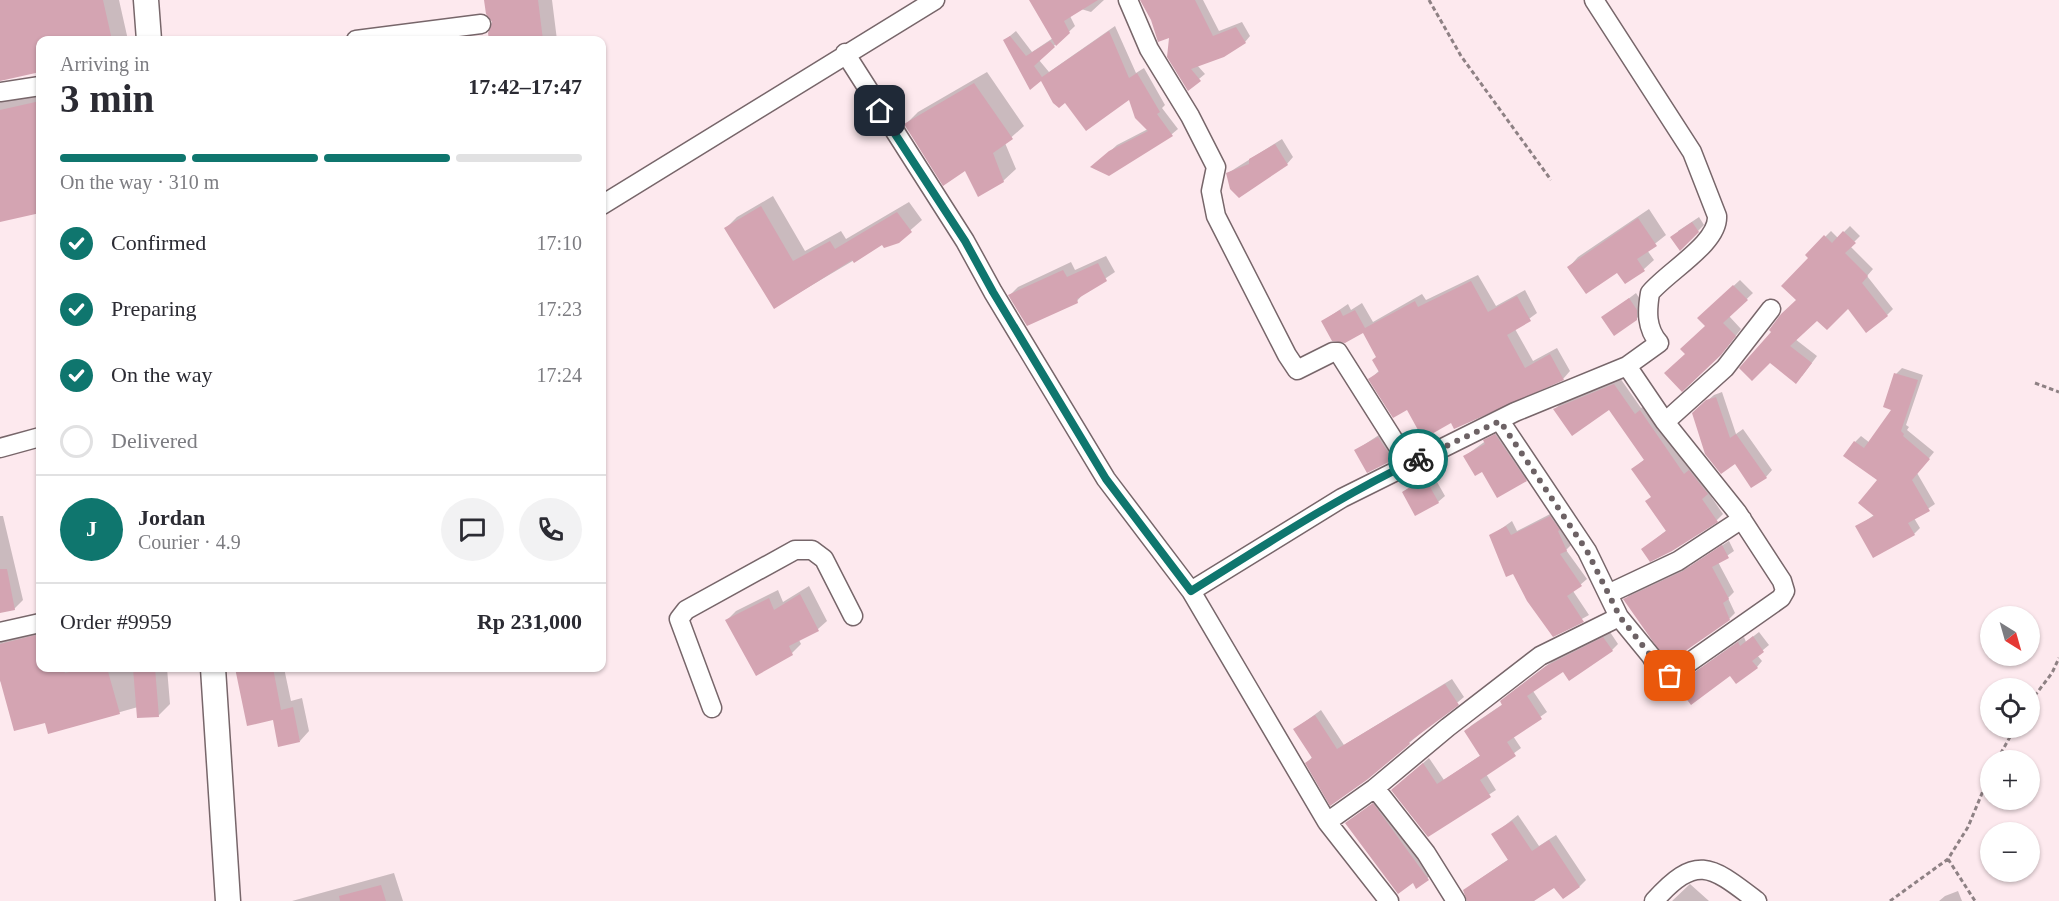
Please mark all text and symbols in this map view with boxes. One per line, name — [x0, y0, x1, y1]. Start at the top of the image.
text: Arriving in — [60, 53, 149, 75]
text: 17:42–17:47 — [468, 74, 582, 99]
text: 3 min — [60, 77, 154, 120]
pin — [854, 85, 905, 136]
icon: home — [863, 94, 896, 127]
text: On the way · 310 m — [60, 171, 219, 193]
icon: check — [60, 227, 93, 260]
text: Confirmed — [111, 230, 206, 255]
text: 17:10 — [536, 232, 582, 254]
icon: check — [60, 293, 93, 326]
text: Preparing — [111, 296, 197, 321]
text: 17:23 — [536, 298, 582, 320]
icon: check — [60, 359, 93, 392]
text: On the way — [111, 362, 212, 387]
text: 17:24 — [536, 364, 582, 386]
text: Delivered — [111, 428, 198, 453]
courier — [1388, 429, 1448, 489]
icon: bike — [1402, 443, 1435, 476]
button: chat — [441, 498, 504, 561]
button: phone — [519, 498, 582, 561]
text: Jordan — [138, 505, 205, 530]
text: J — [86, 516, 97, 541]
text: Courier · 4.9 — [138, 531, 241, 553]
north arrow — [1980, 606, 2040, 666]
map controls — [1980, 606, 2040, 882]
text: Order #9959 — [60, 609, 172, 634]
text: Rp 231,000 — [477, 609, 582, 634]
pin — [1644, 650, 1695, 701]
icon: bag — [1653, 659, 1686, 692]
button: locate — [1980, 678, 2040, 738]
button: + — [1980, 750, 2040, 810]
button: − — [1980, 822, 2040, 882]

